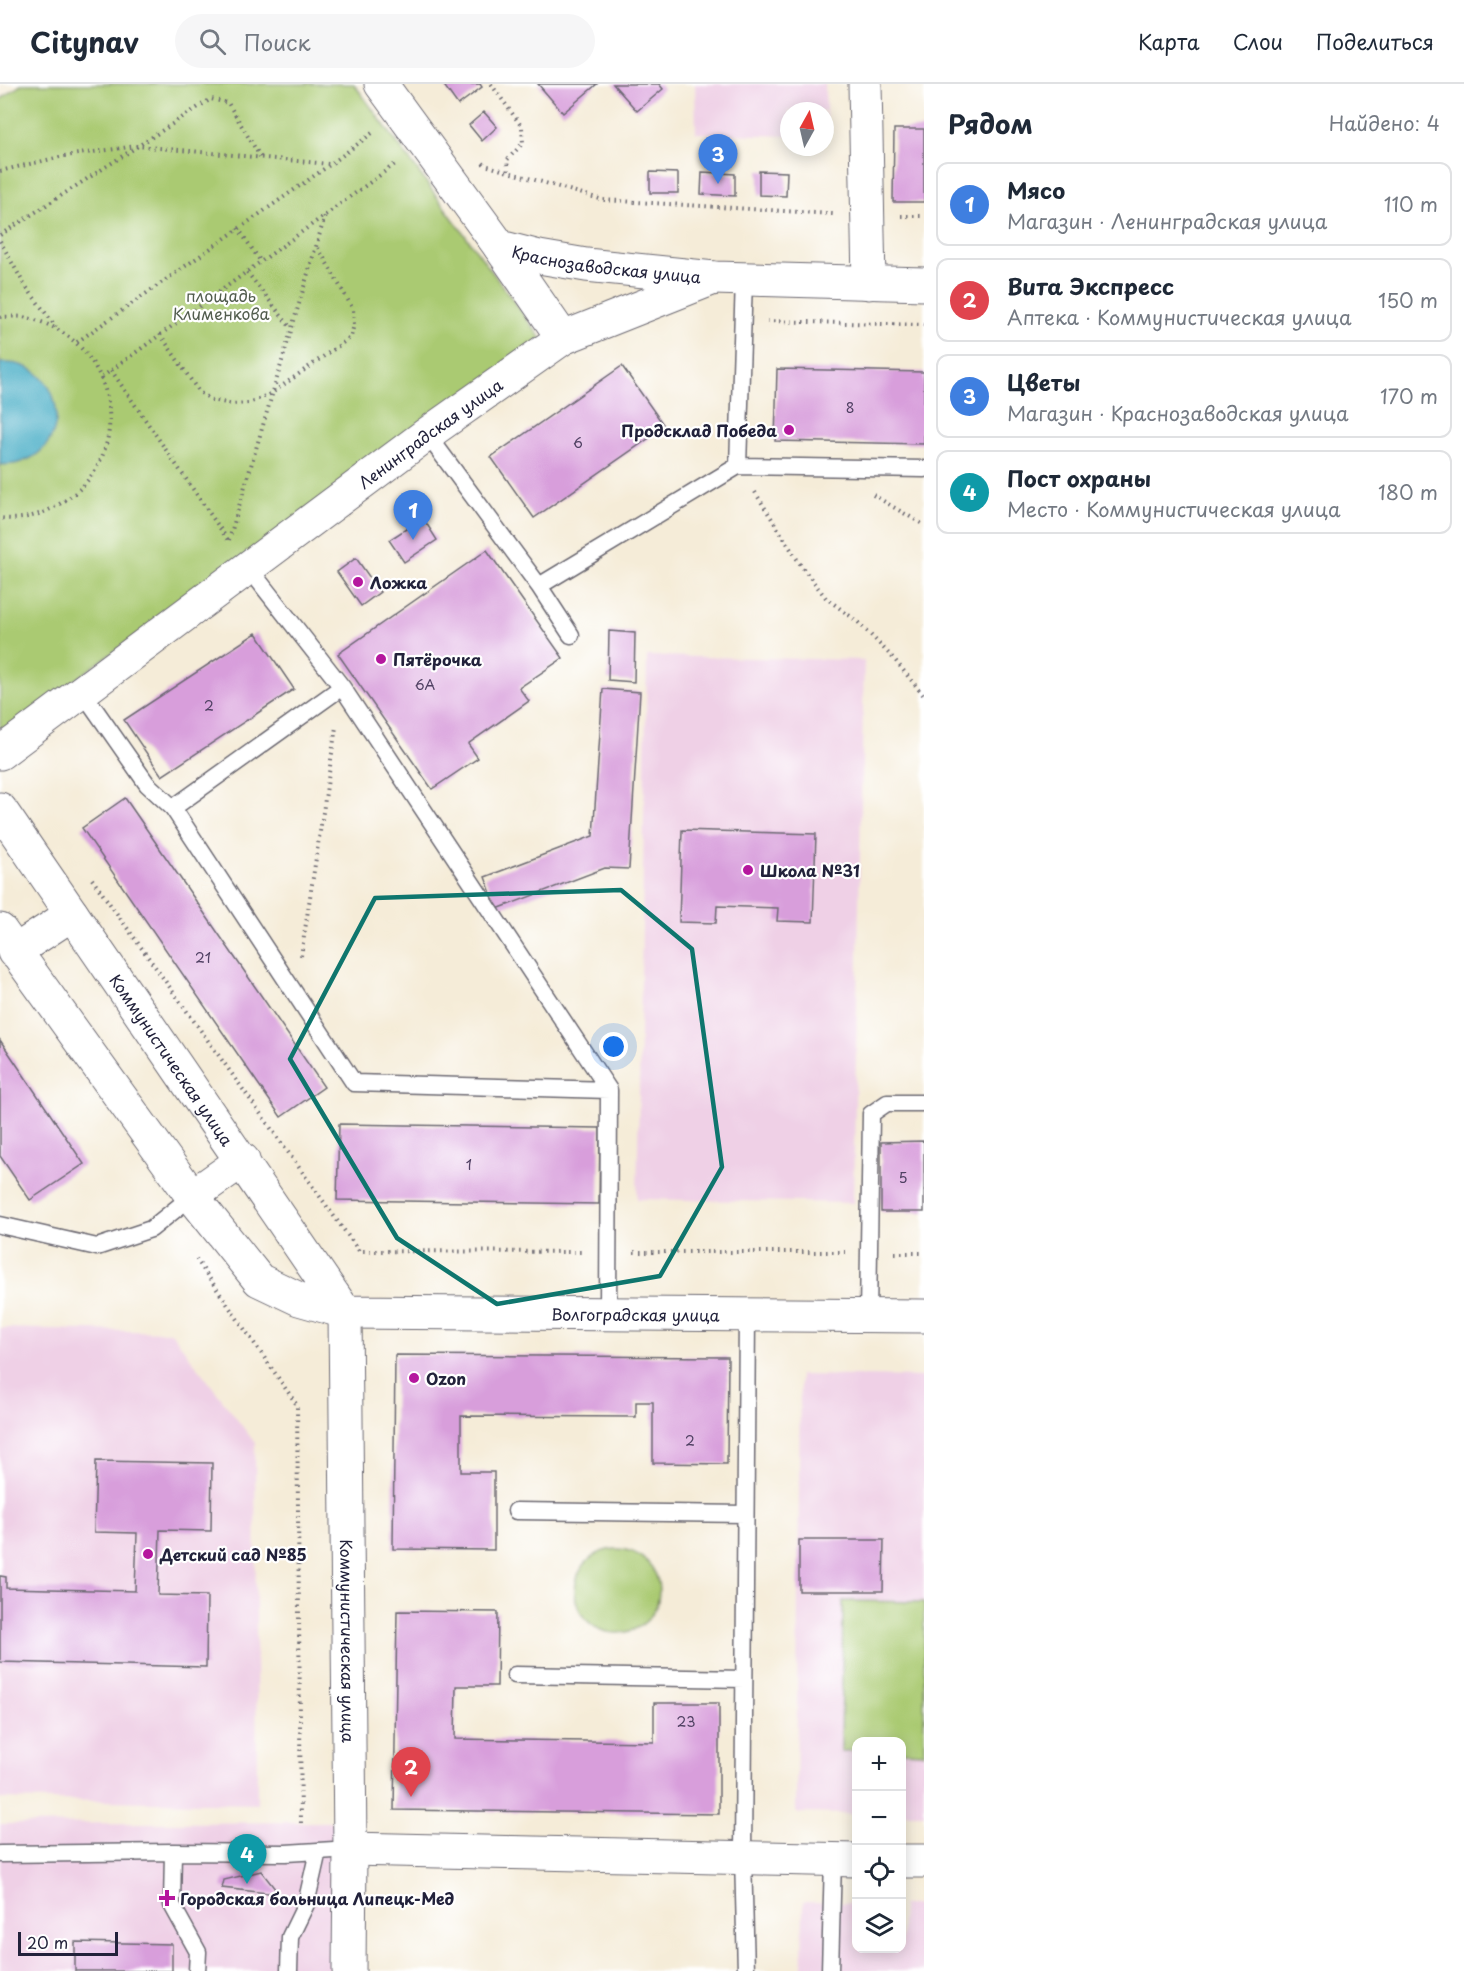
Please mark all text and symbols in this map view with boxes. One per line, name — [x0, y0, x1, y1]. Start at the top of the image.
search box — [175, 14, 595, 68]
text: Citynav — [30, 20, 139, 63]
icon: search — [196, 25, 229, 58]
text: Поиск — [244, 25, 311, 58]
text: Карта — [1138, 25, 1200, 57]
text: Слои — [1233, 25, 1283, 57]
text: Поделиться — [1316, 25, 1434, 57]
north arrow — [780, 102, 834, 156]
text: Рядом — [948, 104, 1033, 143]
text: Найдено: 4 — [1329, 108, 1440, 138]
pin: 3 — [698, 135, 738, 184]
text: Мясо — [1007, 173, 1065, 206]
text: 1 — [965, 189, 974, 219]
text: 110 m — [1384, 189, 1438, 219]
text: Магазин · Ленинградская улица — [1007, 206, 1327, 236]
street label: Краснозаводская улица — [510, 239, 702, 289]
text: Вита Экспресс — [1007, 269, 1174, 302]
park label: площадь Клименкова — [172, 283, 270, 325]
text: 2 — [962, 285, 977, 315]
text: 150 m — [1378, 285, 1438, 315]
text: Аптека · Коммунистическая улица — [1007, 302, 1351, 332]
text: Цветы — [1007, 365, 1080, 398]
street label: Ленинградская улица — [353, 373, 507, 494]
text: 3 — [963, 381, 976, 411]
text: 170 m — [1380, 381, 1438, 411]
house number: 8 — [846, 397, 854, 418]
text: Магазин · Краснозаводская улица — [1007, 398, 1349, 428]
place label: Продсклад Победа — [621, 418, 777, 442]
marker: Продсклад Победа — [782, 423, 796, 437]
house number: 6 — [573, 432, 583, 453]
text: Пост охраны — [1007, 461, 1151, 494]
text: 4 — [963, 477, 976, 507]
text: 180 m — [1378, 477, 1438, 507]
pin: 1 — [394, 490, 432, 540]
text: Место · Коммунистическая улица — [1007, 494, 1341, 524]
place label: Ложка — [370, 570, 427, 594]
marker: Ложка — [351, 575, 365, 589]
place label: Пятёрочка — [393, 647, 482, 671]
marker: Пятёрочка — [374, 652, 388, 666]
house number: 6А — [415, 674, 436, 695]
house number: 2 — [204, 695, 214, 716]
place label: Школа №31 — [760, 858, 860, 882]
marker: Школа №31 — [741, 863, 755, 877]
house number: 21 — [195, 947, 211, 968]
street label: Коммунистическая улица — [104, 969, 239, 1150]
your location — [599, 1032, 628, 1061]
house number: 1 — [466, 1154, 472, 1175]
house number: 5 — [898, 1167, 908, 1188]
street label: Волгоградская улица — [551, 1301, 720, 1327]
place label: Ozon — [426, 1366, 466, 1390]
marker: Ozon — [407, 1371, 421, 1385]
house number: 2 — [685, 1430, 695, 1451]
street label: Коммунистическая улица — [335, 1539, 361, 1743]
place label: Детский сад №85 — [159, 1542, 307, 1566]
marker: Детский сад №85 — [141, 1547, 155, 1561]
house number: 23 — [677, 1711, 695, 1732]
map controls — [852, 1737, 906, 1953]
button: + — [852, 1737, 906, 1791]
pin: 2 — [392, 1748, 430, 1797]
button: − — [852, 1791, 906, 1845]
pin: 4 — [228, 1834, 266, 1884]
button: locate — [852, 1845, 906, 1899]
place label: Городская больница Липецк-Мед — [180, 1886, 455, 1910]
marker: Городская больница Липецк-Мед — [158, 1889, 176, 1907]
button: layers — [852, 1899, 906, 1953]
scale bar — [18, 1929, 118, 1956]
text: 20 m — [27, 1930, 68, 1954]

